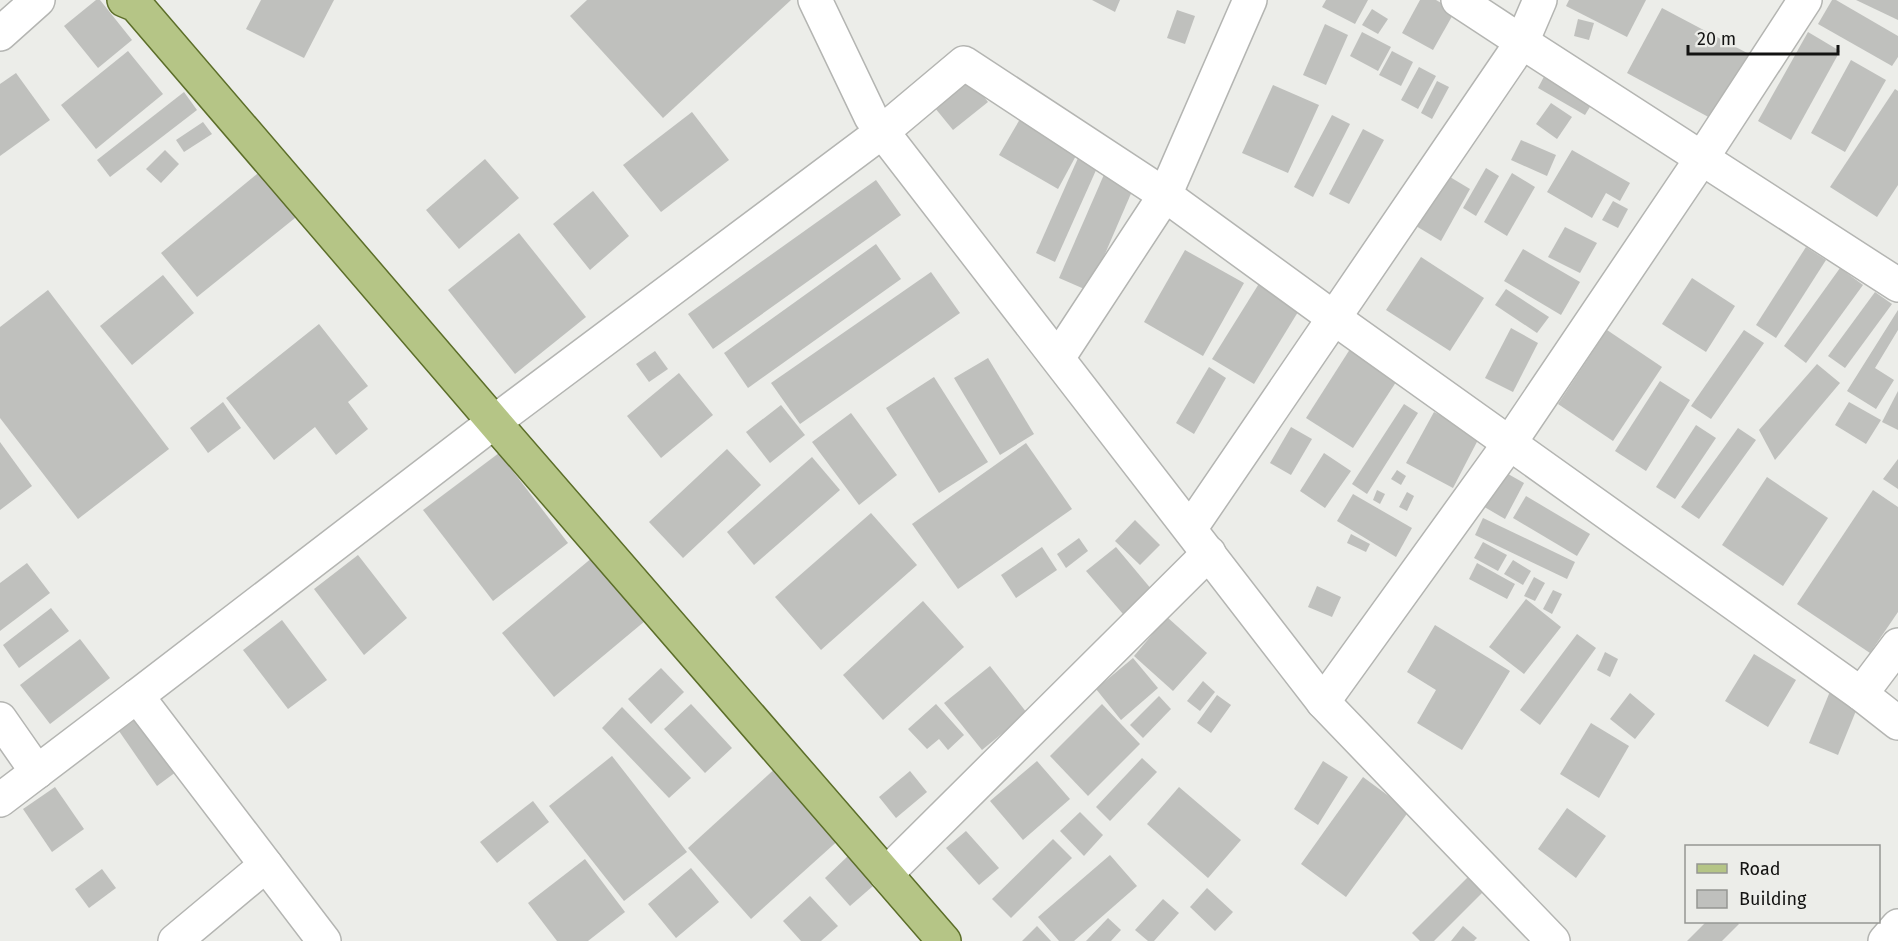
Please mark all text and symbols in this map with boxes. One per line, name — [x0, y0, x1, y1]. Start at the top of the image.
scale bar — [1688, 18, 1838, 56]
text: 20 m — [1697, 28, 1736, 50]
legend — [1685, 845, 1880, 923]
text: Road — [1739, 858, 1781, 880]
text: Building — [1739, 888, 1807, 910]

